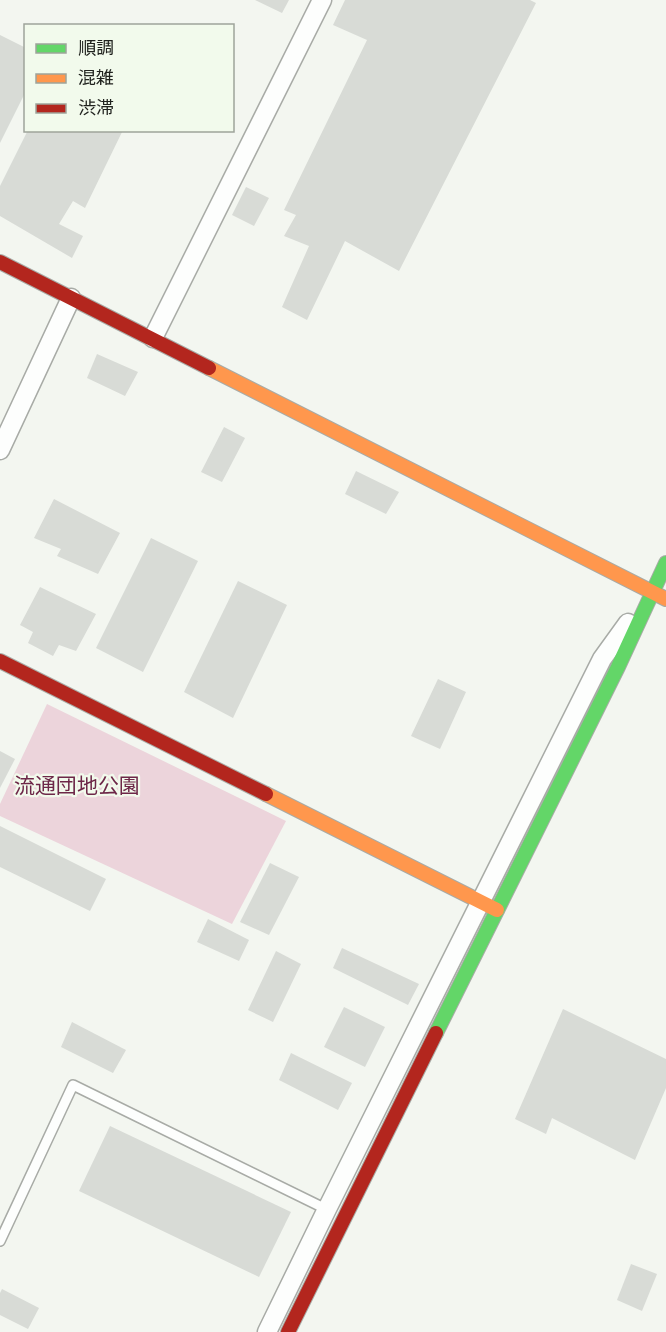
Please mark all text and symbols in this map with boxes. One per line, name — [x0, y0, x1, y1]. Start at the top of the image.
legend — [24, 24, 234, 132]
text: 順調 — [78, 36, 114, 59]
text: 混雑 — [78, 66, 114, 89]
text: 渋滞 — [78, 96, 114, 119]
park label: 流通団地公園 — [14, 772, 140, 798]

